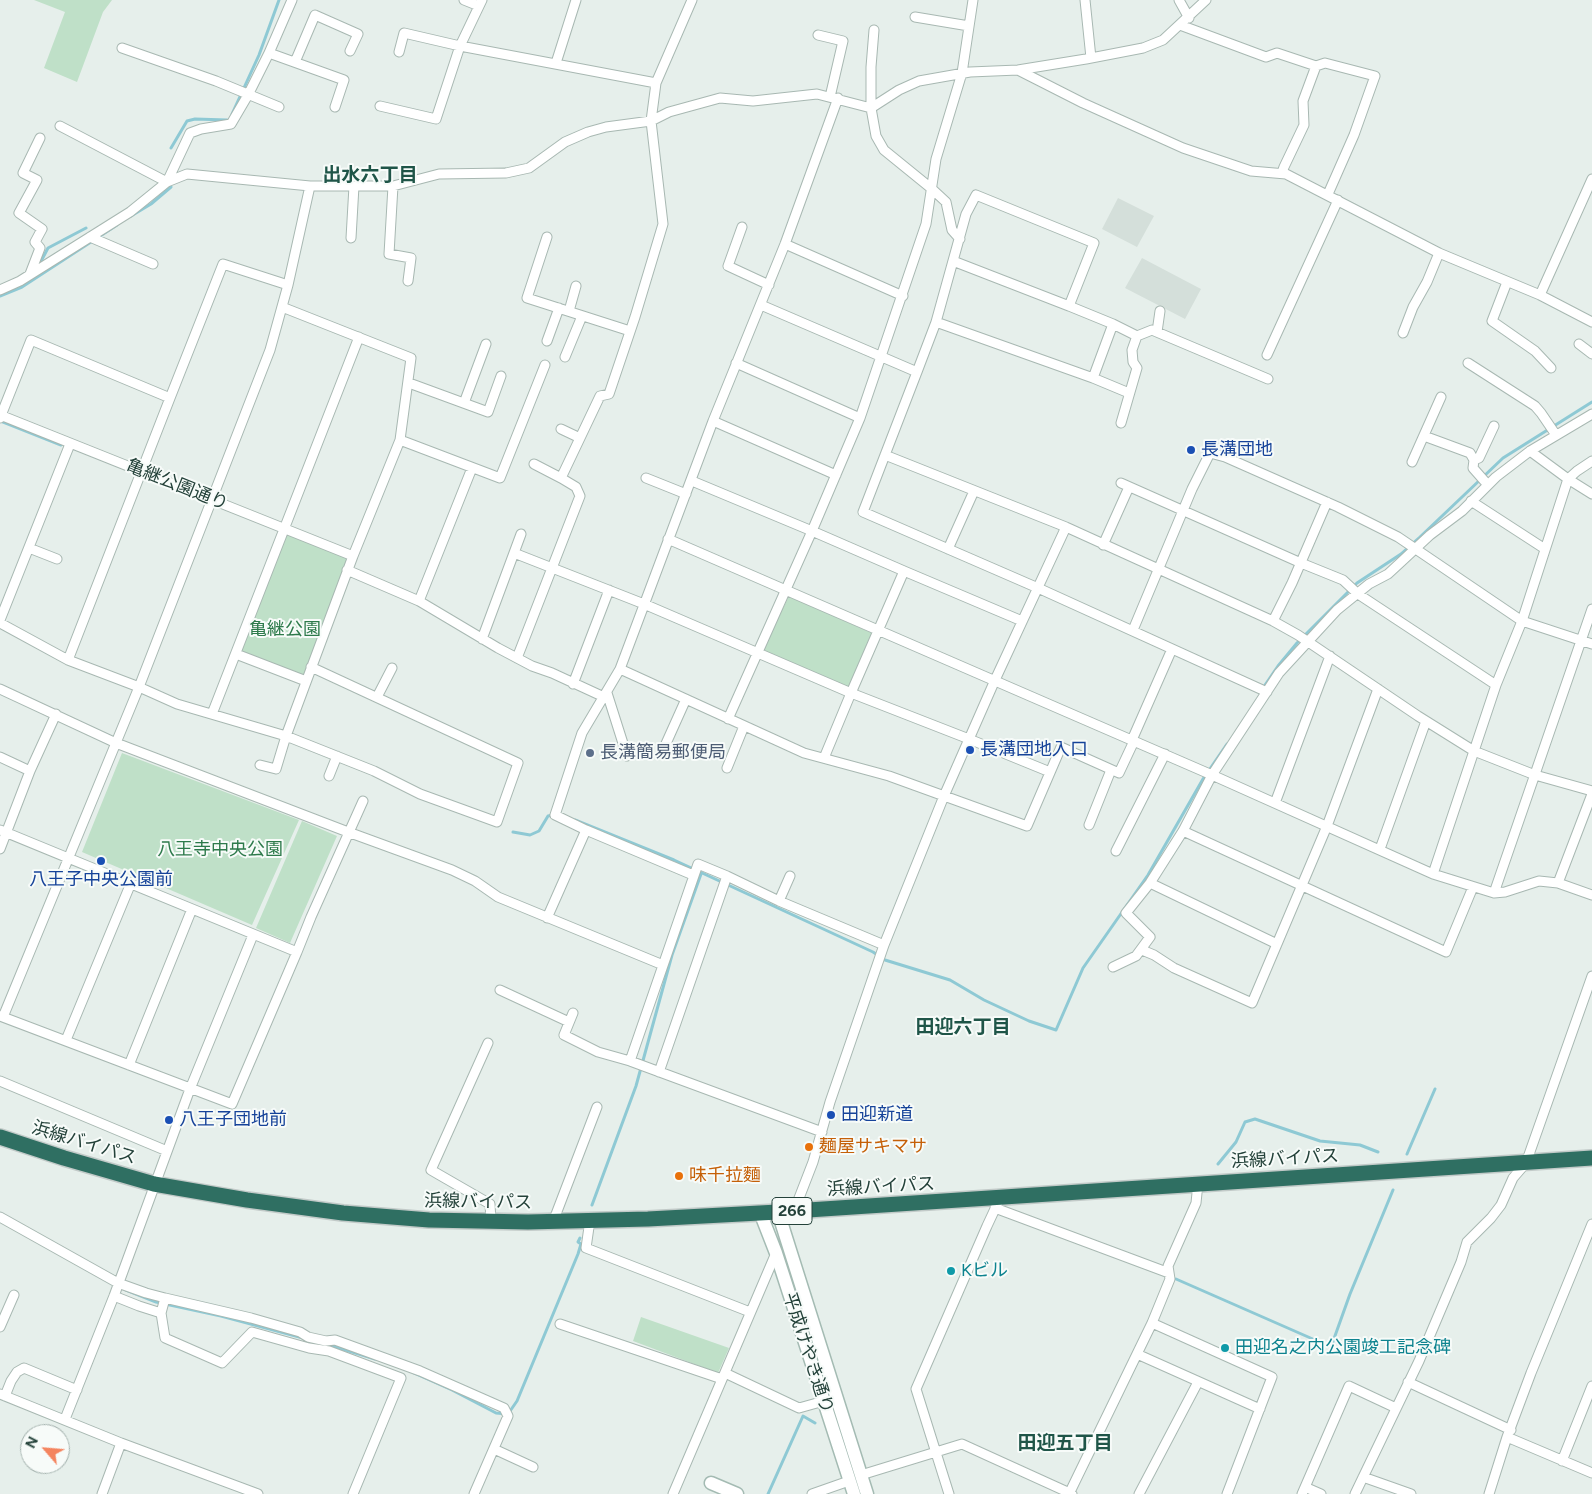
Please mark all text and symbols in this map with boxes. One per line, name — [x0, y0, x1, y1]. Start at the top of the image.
district label: 出水六丁目 — [323, 164, 417, 186]
place label: 長溝団地 — [1201, 439, 1273, 461]
marker: 長溝団地 — [1185, 444, 1197, 456]
street label: 亀継公園通り — [123, 455, 231, 515]
park label: 亀継公園 — [249, 619, 321, 641]
place label: 長溝団地入口 — [980, 739, 1088, 761]
place label: 長溝簡易郵便局 — [600, 742, 726, 764]
marker: 長溝団地入口 — [964, 744, 976, 756]
marker: 長溝簡易郵便局 — [584, 747, 596, 759]
park label: 八王寺中央公園 — [157, 839, 283, 861]
marker: 八王子中央公園前 — [95, 855, 107, 867]
place label: 八王子中央公園前 — [29, 869, 173, 891]
district label: 田迎六丁目 — [916, 1016, 1010, 1038]
place label: 田迎新道 — [841, 1104, 913, 1126]
place label: 八王子団地前 — [179, 1109, 287, 1131]
marker: 田迎新道 — [825, 1109, 837, 1121]
marker: 八王子団地前 — [163, 1114, 175, 1126]
street label: 浜線バイパス — [29, 1117, 139, 1169]
place label: 麺屋サキマサ — [819, 1136, 927, 1158]
marker: 麺屋サキマサ — [803, 1141, 815, 1153]
street label: 浜線バイパス — [1231, 1145, 1339, 1173]
place label: 味千拉麵 — [689, 1165, 761, 1187]
marker: 味千拉麵 — [673, 1170, 685, 1182]
street label: 浜線バイパス — [827, 1173, 935, 1201]
street label: 浜線バイパス — [424, 1190, 532, 1214]
road number: 266 — [772, 1198, 812, 1224]
place label: Kビル — [961, 1260, 1008, 1282]
marker: Kビル — [945, 1265, 957, 1277]
street label: 平成けやき通り — [778, 1290, 838, 1416]
place label: 田迎名之内公園竣工記念碑 — [1235, 1337, 1451, 1359]
marker: 田迎名之内公園竣工記念碑 — [1219, 1342, 1231, 1354]
north arrow — [20, 1424, 70, 1474]
district label: 田迎五丁目 — [1018, 1432, 1112, 1454]
text: N — [22, 1434, 42, 1451]

